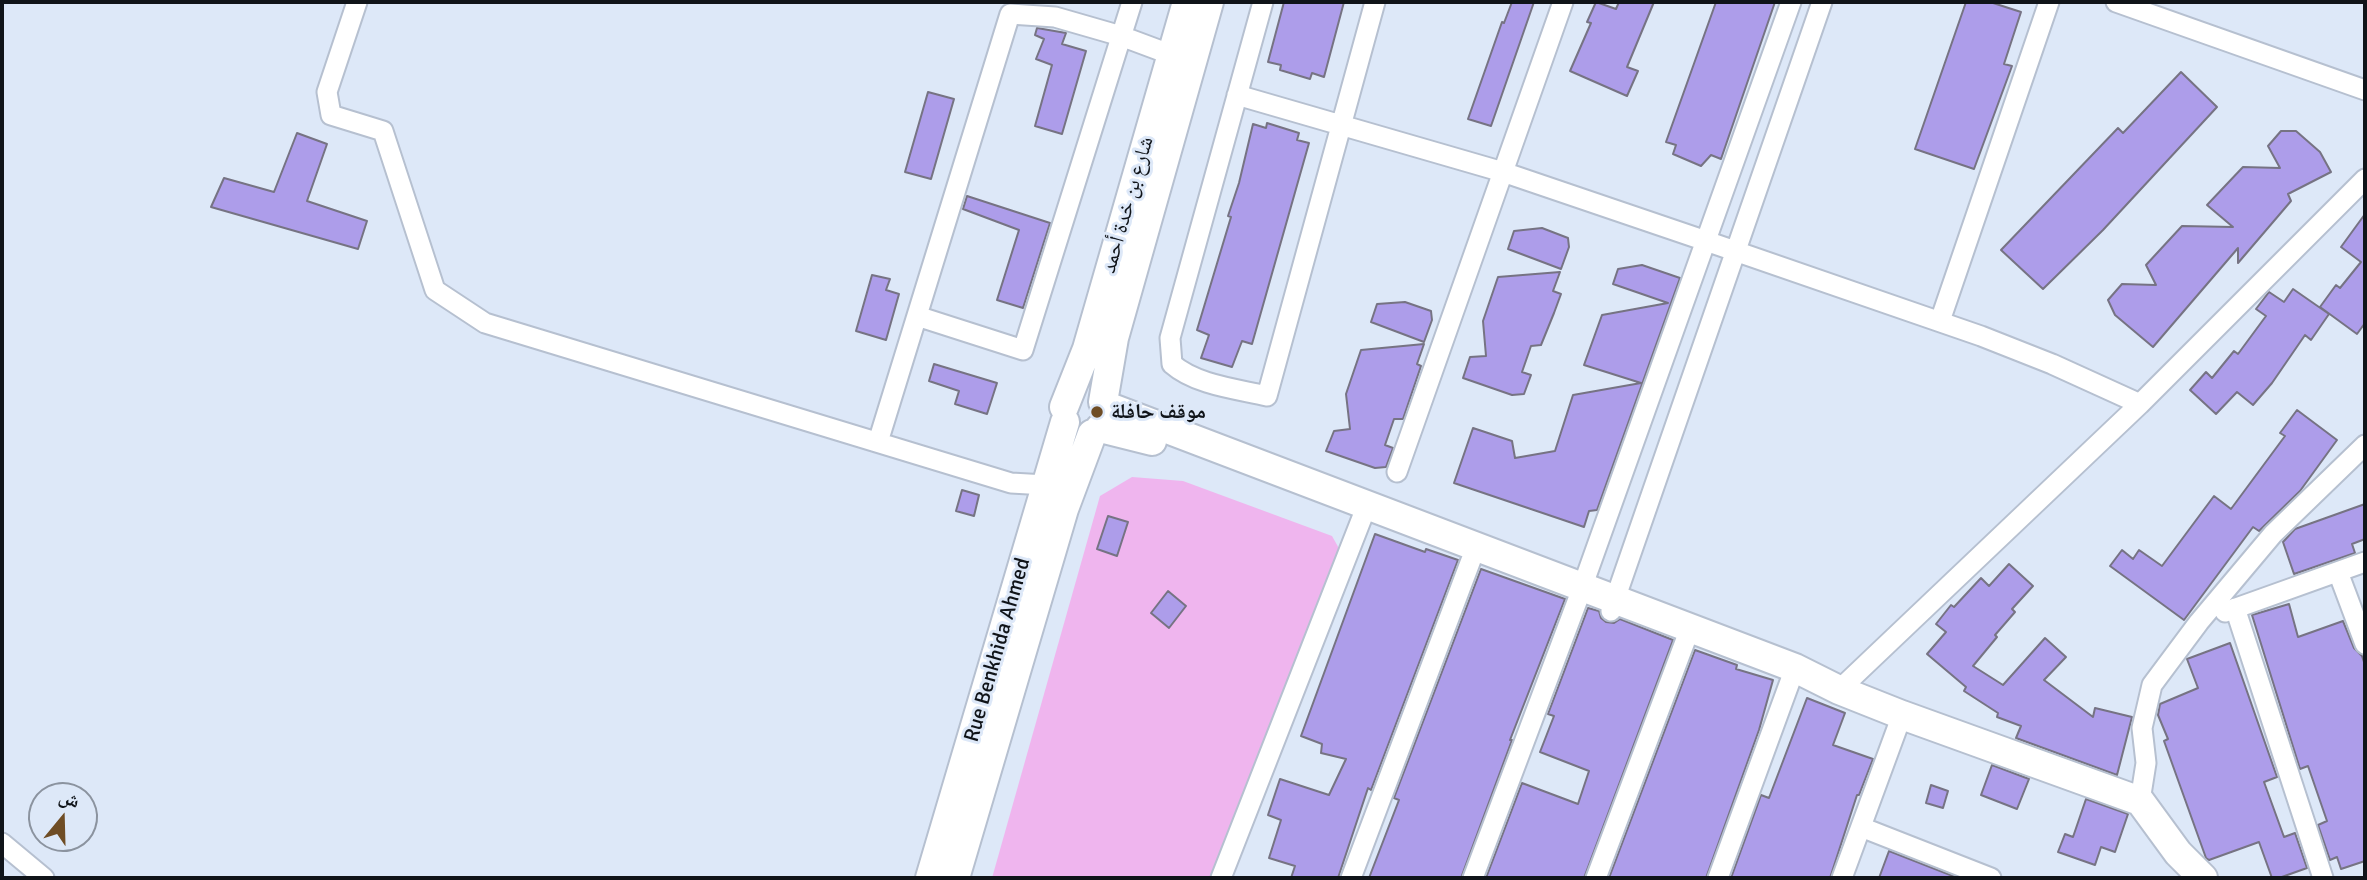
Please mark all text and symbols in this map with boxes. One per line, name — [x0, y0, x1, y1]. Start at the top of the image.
street label: شارع بن خدة أحمد — [1096, 134, 1160, 276]
place label: موقف حافلة — [1111, 399, 1206, 425]
marker: موقف حافلة — [1089, 404, 1105, 420]
street label: Rue Benkhida Ahmed — [960, 555, 1036, 745]
north arrow — [28, 782, 98, 852]
text: ش — [56, 784, 83, 814]

